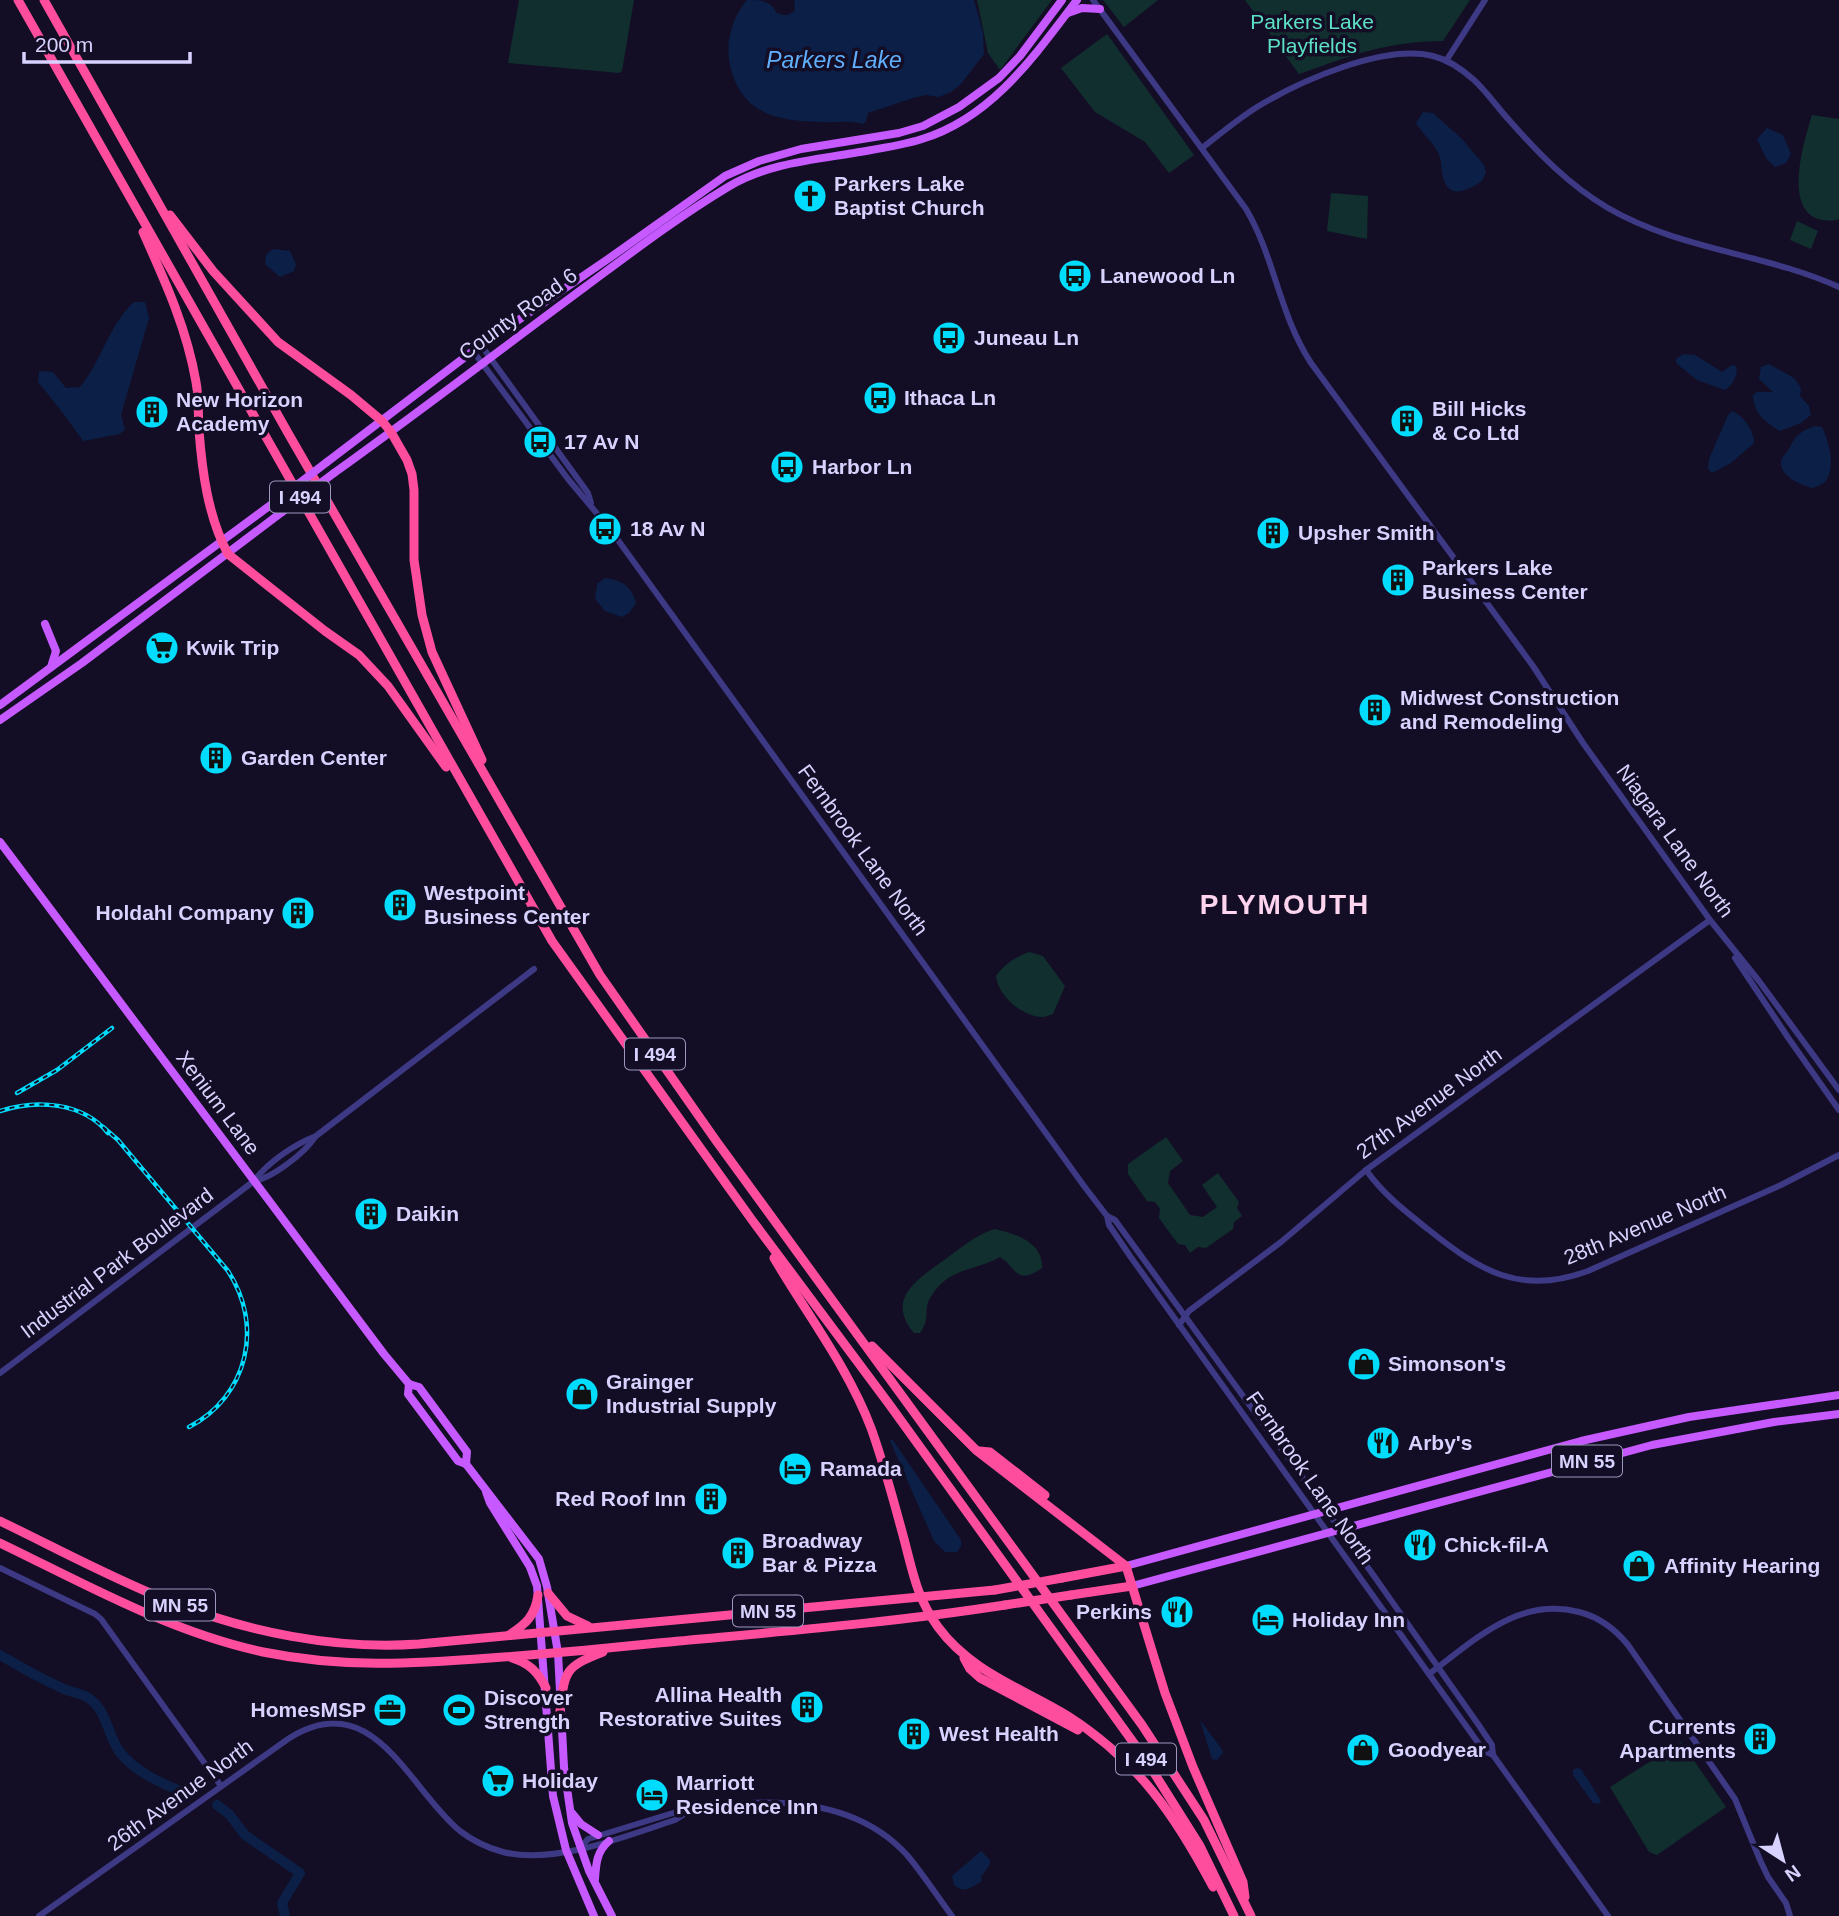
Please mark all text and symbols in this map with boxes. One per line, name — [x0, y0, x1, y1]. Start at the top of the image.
park label: Parkers Lake Playfields — [1250, 10, 1374, 57]
scale bar — [24, 21, 191, 65]
text: 200 m — [35, 33, 93, 56]
water label: Parkers Lake — [766, 47, 902, 73]
place label: Parkers Lake Baptist Church — [834, 172, 985, 219]
church icon: Parkers Lake Baptist Church — [791, 177, 829, 215]
bus stop icon: Lanewood Ln — [1056, 257, 1094, 295]
street label: County Road 6 — [454, 263, 581, 364]
place label: Lanewood Ln — [1100, 264, 1235, 287]
bus stop icon: Juneau Ln — [930, 319, 968, 357]
place label: Juneau Ln — [974, 326, 1079, 349]
bus stop icon: Ithaca Ln — [861, 379, 899, 417]
place label: Ithaca Ln — [904, 386, 996, 409]
place label: New Horizon Academy — [176, 388, 303, 435]
building icon: New Horizon Academy — [133, 393, 171, 431]
place label: Bill Hicks & Co Ltd — [1432, 397, 1527, 444]
building icon: Bill Hicks & Co Ltd — [1388, 402, 1426, 440]
bus stop icon: 17 Av N — [521, 423, 559, 461]
place label: 17 Av N — [564, 430, 639, 453]
bus stop icon: Harbor Ln — [768, 448, 806, 486]
place label: Harbor Ln — [812, 455, 912, 478]
road number: I 494 — [270, 482, 330, 512]
bus stop icon: 18 Av N — [586, 510, 624, 548]
building icon: Upsher Smith — [1254, 514, 1292, 552]
place label: 18 Av N — [630, 517, 705, 540]
place label: Upsher Smith — [1298, 521, 1435, 544]
place label: Parkers Lake Business Center — [1422, 556, 1588, 603]
building icon: Parkers Lake Business Center — [1379, 561, 1417, 599]
supermarket icon: Kwik Trip — [143, 629, 181, 667]
place label: Kwik Trip — [186, 636, 279, 659]
place label: Midwest Construction and Remodeling — [1400, 686, 1619, 733]
building icon: Midwest Construction and Remodeling — [1356, 691, 1394, 729]
building icon: Garden Center — [197, 739, 235, 777]
place label: Garden Center — [241, 746, 387, 769]
street label: Fernbrook Lane North — [794, 760, 933, 940]
street label: Niagara Lane North — [1612, 760, 1739, 922]
place label: Westpoint Business Center — [424, 881, 590, 928]
building icon: Westpoint Business Center — [381, 886, 419, 924]
district label: PLYMOUTH — [1200, 889, 1370, 920]
building icon: Holdahl Company — [279, 894, 317, 932]
place label: Holdahl Company — [95, 901, 274, 924]
road number: I 494 — [625, 1038, 685, 1070]
street label: 27th Avenue North — [1352, 1042, 1506, 1163]
street label: Xenium Lane — [172, 1046, 265, 1159]
street label: 28th Avenue North — [1560, 1180, 1729, 1269]
street label: Industrial Park Boulevard — [16, 1183, 217, 1342]
building icon: Daikin — [352, 1195, 390, 1233]
place label: Daikin — [396, 1202, 459, 1225]
shop icon: Simonson's — [1345, 1345, 1383, 1383]
place label: Simonson's — [1388, 1352, 1506, 1375]
place label: Grainger Industrial Supply — [606, 1370, 777, 1417]
shop icon: Grainger Industrial Supply — [563, 1375, 601, 1413]
street label: Fernbrook Lane North — [1242, 1387, 1379, 1568]
restaurant icon: Arby's — [1364, 1424, 1402, 1462]
place label: Arby's — [1408, 1431, 1473, 1454]
road number: MN 55 — [1552, 1446, 1622, 1476]
hotel icon: Ramada — [776, 1450, 814, 1488]
place label: Ramada — [820, 1457, 902, 1480]
building icon: Red Roof Inn — [692, 1480, 730, 1518]
place label: Red Roof Inn — [555, 1487, 686, 1510]
restaurant icon: Chick-fil-A — [1401, 1526, 1439, 1564]
place label: Broadway Bar & Pizza — [762, 1529, 877, 1576]
place label: Chick-fil-A — [1444, 1533, 1549, 1556]
building icon: Broadway Bar & Pizza — [719, 1534, 757, 1572]
shop icon: Affinity Hearing — [1620, 1547, 1658, 1585]
place label: Affinity Hearing — [1664, 1554, 1820, 1577]
road number: MN 55 — [145, 1590, 215, 1620]
restaurant icon: Perkins — [1158, 1593, 1196, 1631]
road number: MN 55 — [733, 1596, 803, 1626]
place label: Perkins — [1076, 1600, 1152, 1623]
hotel icon: Holiday Inn — [1249, 1601, 1287, 1639]
place label: Holiday Inn — [1292, 1608, 1405, 1631]
place label: Allina Health Restorative Suites — [599, 1683, 782, 1730]
place label: Discover Strength — [484, 1686, 573, 1733]
building icon: Allina Health Restorative Suites — [788, 1688, 826, 1726]
office icon: HomesMSP — [371, 1691, 409, 1729]
sports icon: Discover Strength — [440, 1691, 478, 1729]
place label: HomesMSP — [250, 1698, 366, 1721]
building icon: West Health — [895, 1715, 933, 1753]
place label: Currents Apartments — [1619, 1715, 1736, 1762]
building icon: Currents Apartments — [1741, 1720, 1779, 1758]
place label: West Health — [939, 1722, 1059, 1745]
shop icon: Goodyear — [1344, 1731, 1382, 1769]
street label: 26th Avenue North — [103, 1734, 257, 1855]
place label: Goodyear — [1388, 1738, 1486, 1761]
road number: I 494 — [1116, 1744, 1176, 1774]
supermarket icon: Holiday — [479, 1762, 517, 1800]
place label: Holiday — [522, 1769, 598, 1792]
place label: Marriott Residence Inn — [676, 1771, 818, 1818]
hotel icon: Marriott Residence Inn — [633, 1776, 671, 1814]
north arrow — [1748, 1825, 1818, 1895]
text: N — [1781, 1861, 1804, 1886]

